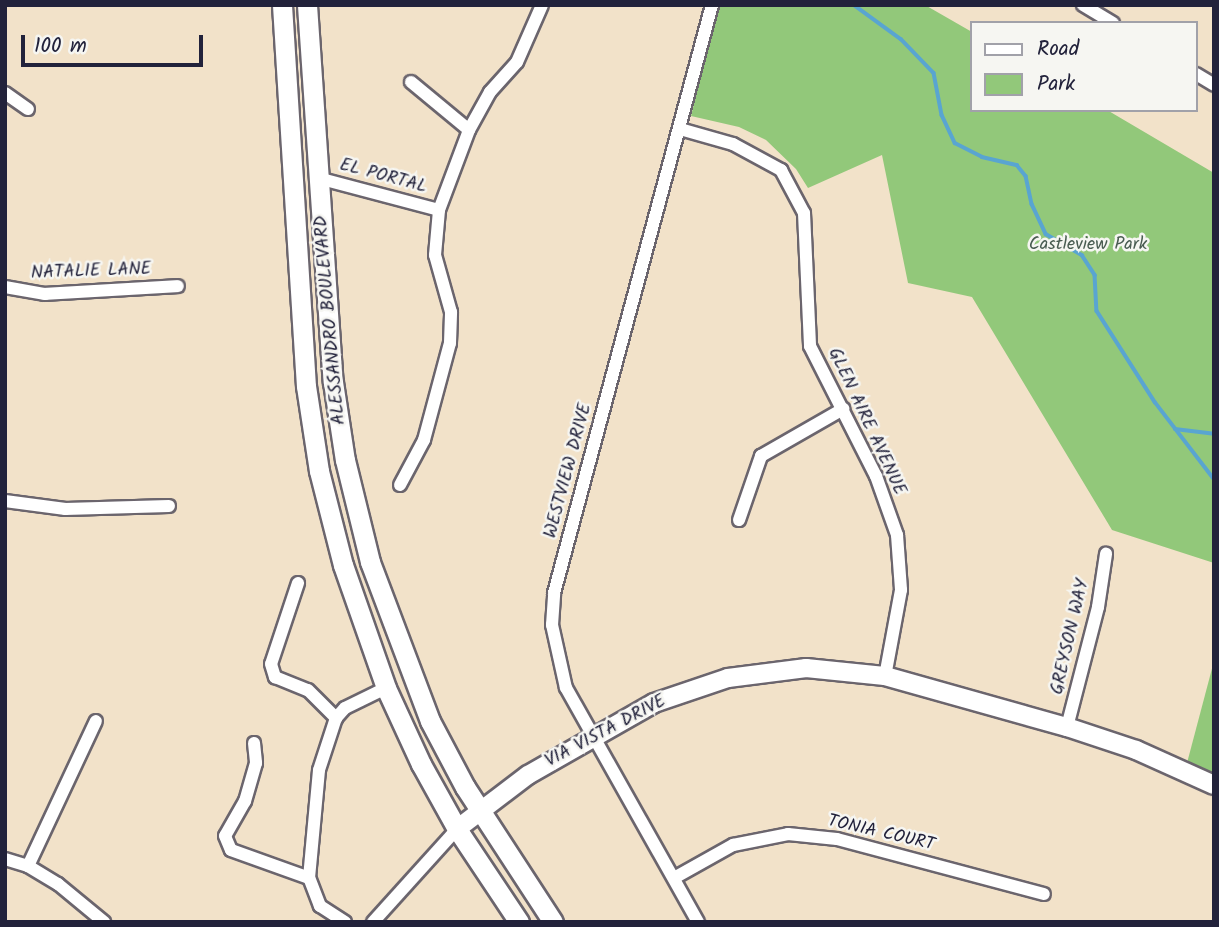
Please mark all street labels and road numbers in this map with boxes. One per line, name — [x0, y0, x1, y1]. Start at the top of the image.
street label: EL PORTAL — [337, 155, 429, 199]
street label: ALESSANDRO BOULEVARD — [311, 214, 351, 426]
street label: NATALIE LANE — [30, 259, 152, 285]
street label: GLEN AIRE AVENUE — [822, 345, 910, 499]
street label: WESTVIEW DRIVE — [541, 401, 597, 541]
street label: GREYSON WAY — [1047, 577, 1095, 697]
street label: VIA VISTA DRIVE — [542, 691, 670, 773]
street label: TONIA COURT — [825, 811, 937, 857]

